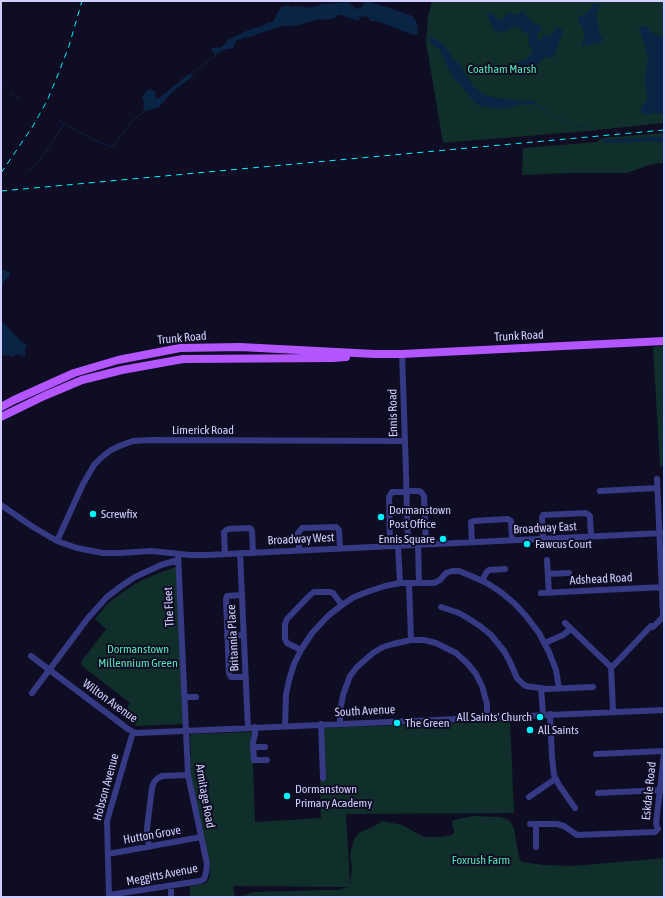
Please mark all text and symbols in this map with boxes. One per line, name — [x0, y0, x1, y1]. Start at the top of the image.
park label: Coatham Marsh — [468, 62, 536, 76]
street label: Trunk Road — [494, 328, 544, 344]
street label: Trunk Road — [157, 329, 207, 347]
street label: Ennis Road — [385, 389, 401, 437]
street label: Limerick Road — [172, 423, 234, 437]
place label: Dormanstown Post Office — [389, 503, 451, 531]
place label: Screwfix — [101, 507, 137, 521]
marker: Screwfix — [88, 509, 98, 519]
marker: Dormanstown Post Office — [376, 512, 386, 522]
street label: Broadway East — [513, 519, 577, 537]
street label: Broadway West — [267, 530, 335, 548]
place label: Ennis Square — [379, 532, 435, 546]
marker: Ennis Square — [438, 534, 448, 544]
place label: Fawcus Court — [535, 537, 592, 551]
marker: Fawcus Court — [522, 539, 532, 549]
street label: Adshead Road — [569, 570, 633, 588]
street label: The Fleet — [161, 587, 177, 627]
street label: Britannia Place — [224, 604, 242, 672]
park label: Dormanstown Millennium Green — [98, 642, 178, 670]
street label: Wilton Avenue — [80, 676, 140, 726]
street label: South Avenue — [334, 702, 396, 720]
place label: All Saints' Church — [457, 710, 532, 724]
marker: All Saints' Church — [535, 712, 545, 722]
place label: The Green — [405, 716, 449, 730]
marker: The Green — [392, 718, 402, 728]
place label: All Saints — [538, 723, 579, 737]
marker: All Saints — [525, 725, 535, 735]
street label: Hobson Avenue — [90, 752, 122, 822]
street label: Eskdale Road — [639, 761, 659, 821]
street label: Armitage Road — [192, 763, 218, 829]
place label: Dormanstown Primary Academy — [295, 782, 372, 810]
marker: Dormanstown Primary Academy — [282, 791, 292, 801]
street label: Hutton Grove — [122, 823, 182, 847]
park label: Foxrush Farm — [452, 853, 510, 867]
street label: Meggitts Avenue — [125, 861, 199, 889]

